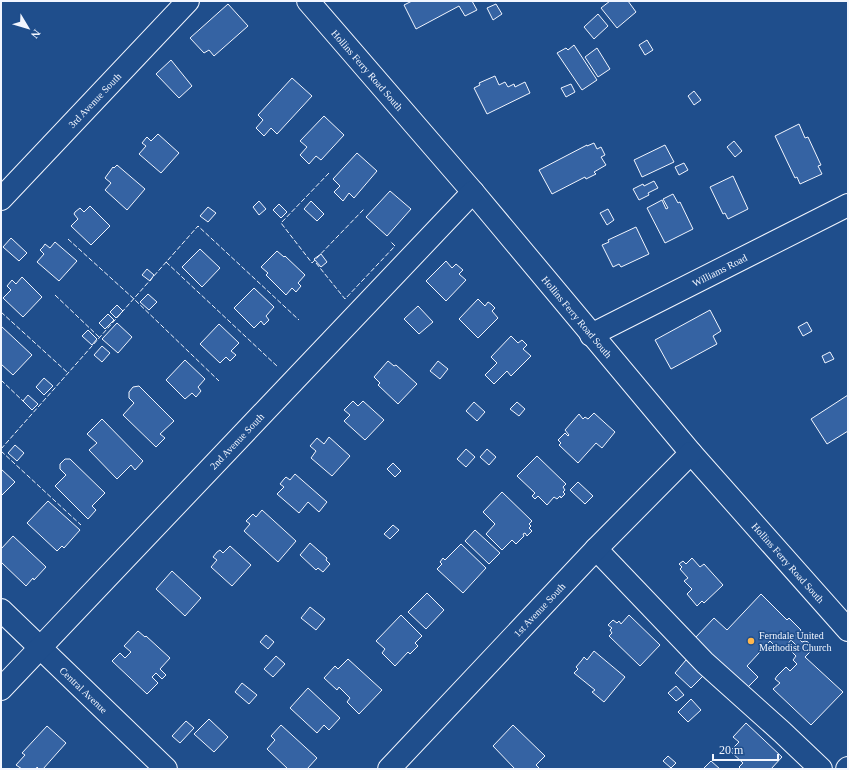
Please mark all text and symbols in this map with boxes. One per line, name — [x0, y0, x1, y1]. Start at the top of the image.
north arrow — [8, 8, 48, 48]
text: N — [29, 27, 43, 41]
street label: Hollins Ferry Road South — [330, 27, 405, 112]
street label: 3rd Avenue South — [66, 70, 123, 130]
street label: Williams Road — [690, 252, 749, 288]
street label: Hollins Ferry Road South — [540, 274, 615, 360]
street label: 2nd Avenue South — [207, 411, 266, 471]
street label: Hollins Ferry Road South — [750, 520, 827, 605]
street label: 1st Avenue South — [511, 580, 567, 639]
place label: Ferndale United Methodist Church — [759, 630, 832, 653]
marker: Ferndale United Methodist Church — [746, 636, 756, 646]
street label: Central Avenue — [58, 664, 110, 716]
scale bar — [713, 736, 778, 762]
text: 20 m — [719, 743, 744, 757]

